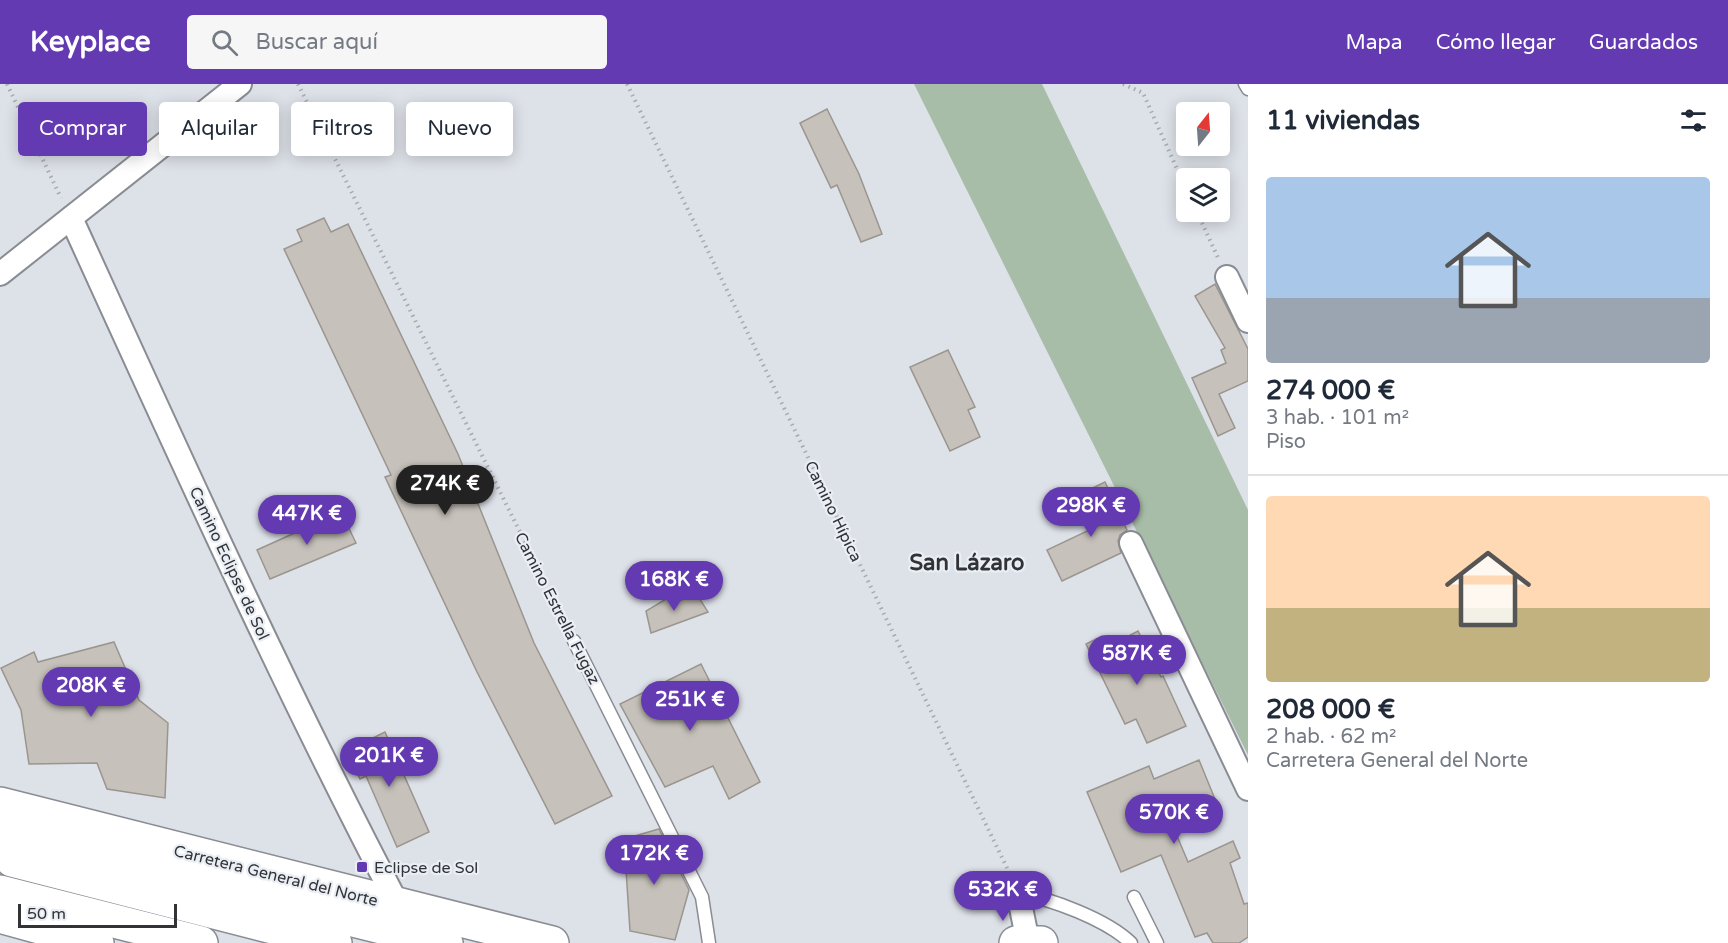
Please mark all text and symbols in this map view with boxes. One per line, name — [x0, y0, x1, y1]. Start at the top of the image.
search box — [187, 15, 607, 69]
text: Keyplace — [30, 25, 151, 59]
icon: search — [208, 26, 241, 59]
text: Buscar aquí — [256, 29, 378, 55]
text: Mapa — [1345, 30, 1403, 55]
text: Cómo llegar — [1436, 30, 1556, 55]
text: Guardados — [1589, 30, 1698, 55]
chip: Comprar — [18, 102, 147, 156]
chip: Alquilar — [159, 102, 279, 156]
chip: Filtros — [291, 102, 394, 156]
chip: Nuevo — [406, 102, 513, 156]
north arrow — [1176, 102, 1230, 156]
map controls — [1176, 102, 1230, 222]
icon: filters — [1677, 104, 1710, 137]
text: 11 viviendas — [1266, 105, 1420, 136]
button: layers — [1176, 168, 1230, 222]
icon: home — [1434, 216, 1542, 324]
text: 274 000 € — [1266, 375, 1395, 406]
text: 3 hab. · 101 m² — [1266, 406, 1409, 430]
text: Piso — [1266, 430, 1306, 454]
street label: Camino Hípica — [800, 458, 866, 565]
pin: 274K € — [396, 465, 494, 516]
text: 274K € — [410, 472, 480, 496]
street label: Camino Eclipse de Sol — [185, 484, 273, 643]
pin: 298K € — [1042, 487, 1140, 538]
text: 298K € — [1056, 494, 1126, 518]
pin: 447K € — [258, 495, 356, 546]
text: 447K € — [272, 502, 342, 526]
street label: Camino Estrella Fugaz — [510, 529, 604, 688]
icon: home — [1434, 535, 1542, 643]
district label: San Lázaro — [910, 550, 1024, 576]
pin: 168K € — [625, 561, 723, 612]
text: 168K € — [639, 568, 709, 592]
pin: 587K € — [1088, 635, 1186, 686]
text: 587K € — [1102, 642, 1172, 666]
pin: 208K € — [42, 667, 140, 718]
text: 208K € — [56, 674, 126, 698]
pin: 251K € — [641, 681, 739, 732]
text: 251K € — [655, 688, 725, 712]
text: 208 000 € — [1266, 694, 1395, 725]
text: 2 hab. · 62 m² — [1266, 725, 1396, 749]
pin: 201K € — [340, 737, 438, 788]
text: 201K € — [354, 744, 424, 768]
text: Carretera General del Norte — [1266, 749, 1528, 773]
pin: 570K € — [1125, 794, 1223, 845]
text: 570K € — [1139, 801, 1209, 825]
pin: 172K € — [605, 835, 703, 886]
street label: Carretera General del Norte — [172, 841, 380, 911]
text: 172K € — [619, 842, 689, 866]
place label: Eclipse de Sol — [374, 858, 478, 878]
marker: Eclipse de Sol — [355, 860, 369, 874]
pin: 532K € — [954, 871, 1052, 922]
text: 532K € — [968, 878, 1038, 902]
scale bar — [18, 901, 177, 928]
text: 50 m — [27, 904, 66, 924]

